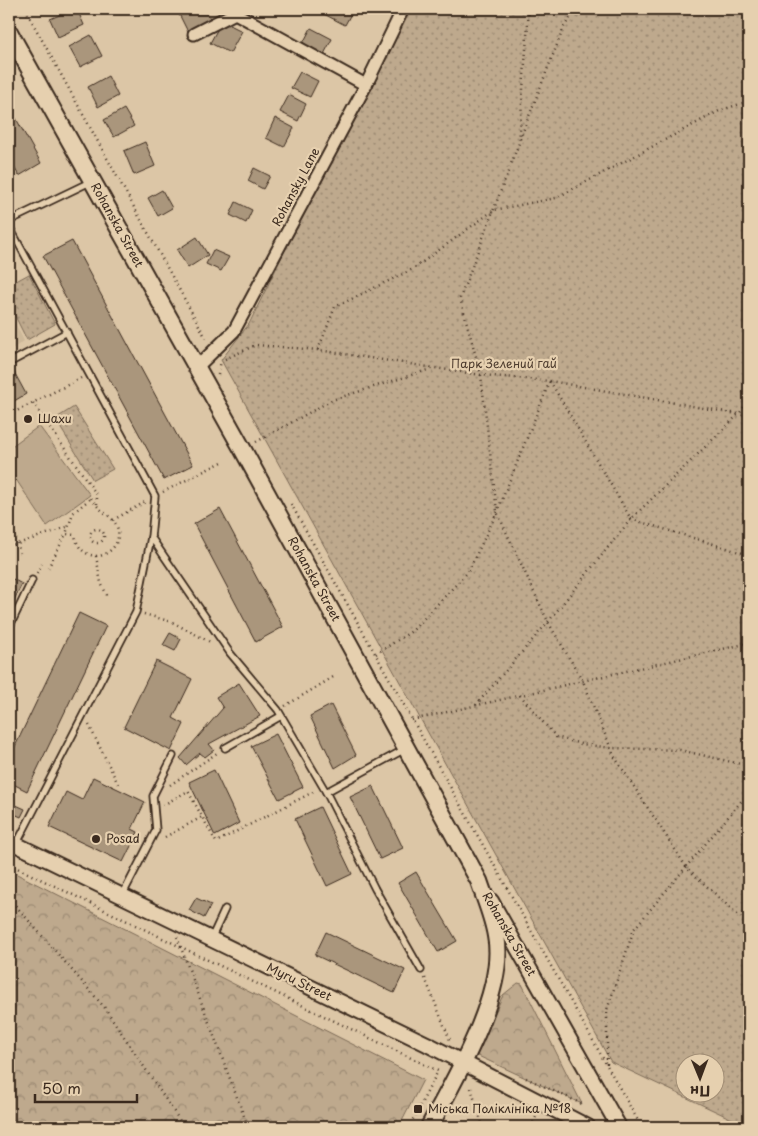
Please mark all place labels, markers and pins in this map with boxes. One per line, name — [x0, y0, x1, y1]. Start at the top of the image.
place label: Шахи — [38, 409, 72, 427]
marker: Шахи — [22, 413, 34, 425]
place label: Posad — [106, 829, 140, 847]
marker: Posad — [90, 833, 102, 845]
place label: Міська Поліклініка №18 — [428, 1099, 571, 1117]
marker: Міська Поліклініка №18 — [412, 1103, 424, 1115]

